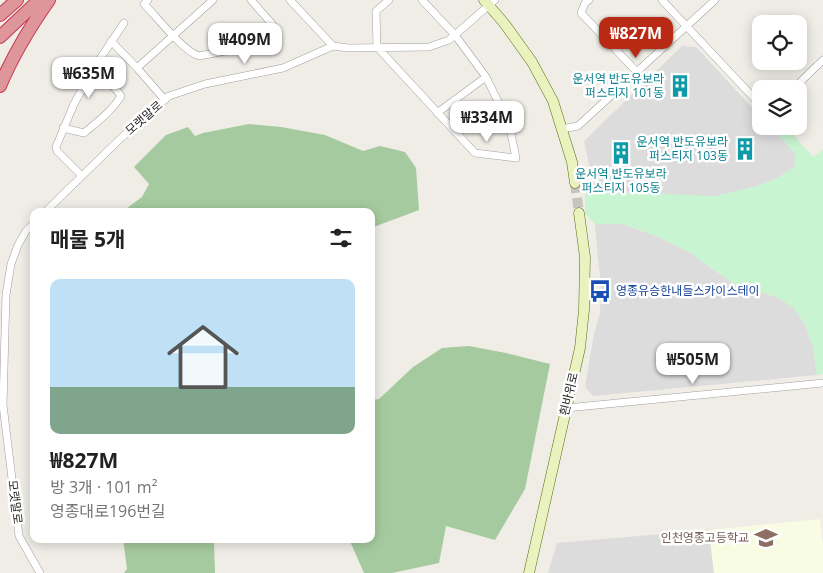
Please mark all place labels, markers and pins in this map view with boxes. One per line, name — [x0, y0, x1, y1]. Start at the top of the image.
pin: ₩827M — [601, 17, 671, 59]
pin: ₩409M — [210, 22, 280, 65]
pin: ₩635M — [54, 56, 124, 99]
place label: 운서역 반도유보라 퍼스티지 101동 — [573, 70, 664, 101]
building icon: 운서역 반도유보라 퍼스티지 101동 — [667, 73, 693, 99]
pin: ₩334M — [452, 100, 522, 143]
place label: 운서역 반도유보라 퍼스티지 103동 — [637, 133, 728, 164]
building icon: 운서역 반도유보라 퍼스티지 103동 — [732, 136, 758, 162]
building icon: 운서역 반도유보라 퍼스티지 105동 — [608, 140, 634, 166]
place label: 운서역 반도유보라 퍼스티지 105동 — [575, 165, 667, 196]
bus stop icon: 영종유승한내들스카이스테이 — [587, 278, 613, 304]
place label: 영종유승한내들스카이스테이 — [616, 282, 760, 299]
pin: ₩505M — [658, 342, 728, 385]
school or university icon: 인천영종고등학교 — [753, 525, 779, 551]
place label: 인천영종고등학교 — [661, 529, 749, 546]

